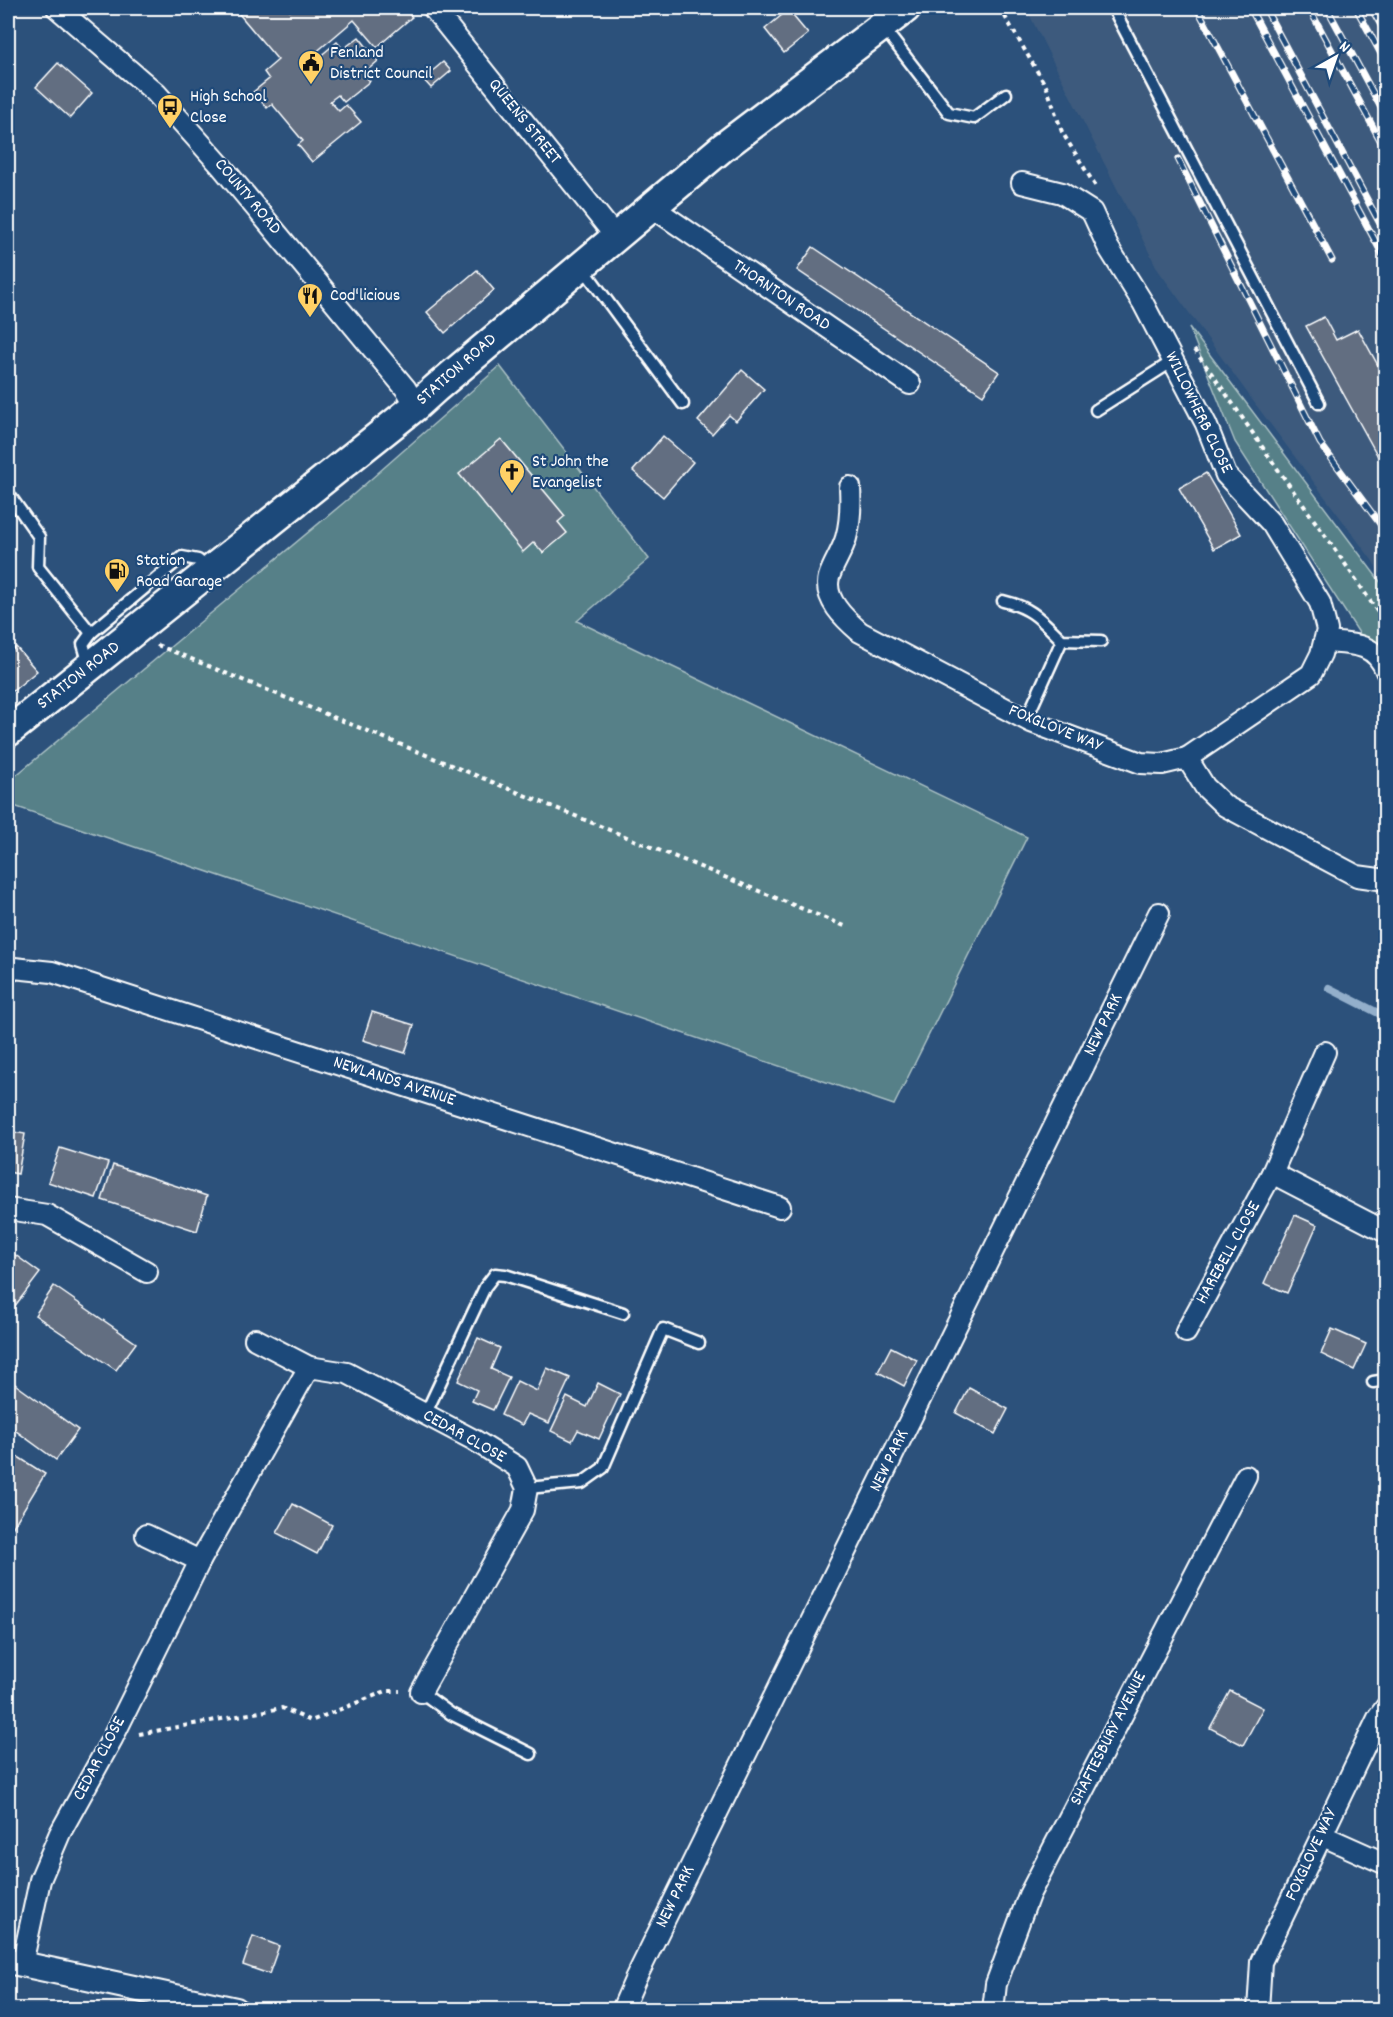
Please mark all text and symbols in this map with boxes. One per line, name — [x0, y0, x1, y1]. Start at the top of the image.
north arrow — [1306, 27, 1366, 87]
text: N — [1334, 36, 1355, 59]
place label: Fenland District Council — [330, 41, 433, 87]
public building icon: Fenland District Council — [296, 48, 326, 86]
street label: QUEENS STREET — [482, 74, 566, 170]
place label: High School Close — [190, 85, 267, 131]
bus stop icon: High School Close — [155, 92, 185, 130]
street label: COUNTY ROAD — [208, 153, 286, 241]
street label: THORNTON ROAD — [727, 254, 835, 338]
restaurant icon: Cod'licious — [295, 281, 325, 319]
place label: Cod'licious — [330, 284, 400, 309]
street label: STATION ROAD — [411, 328, 503, 412]
street label: WILLOWHERB CLOSE — [1158, 348, 1238, 478]
place label: St John the Evangelist — [532, 450, 609, 496]
church icon: St John the Evangelist — [497, 457, 527, 495]
place label: Station Road Garage — [136, 549, 222, 595]
fuel station icon: Station Road Garage — [102, 556, 132, 594]
street label: STATION ROAD — [32, 636, 126, 716]
street label: FOXGLOVE WAY — [1004, 699, 1107, 760]
street label: NEW PARK — [1078, 990, 1130, 1060]
street label: NEWLANDS AVENUE — [330, 1050, 458, 1114]
street label: HAREBELL CLOSE — [1190, 1197, 1268, 1309]
street label: CEDAR CLOSE — [418, 1404, 510, 1470]
street label: NEW PARK — [864, 1426, 916, 1496]
street label: SHAFTESBURY AVENUE — [1064, 1668, 1154, 1810]
street label: CEDAR CLOSE — [67, 1713, 133, 1805]
street label: FOXGLOVE WAY — [1280, 1803, 1345, 1905]
street label: NEW PARK — [650, 1862, 702, 1932]

